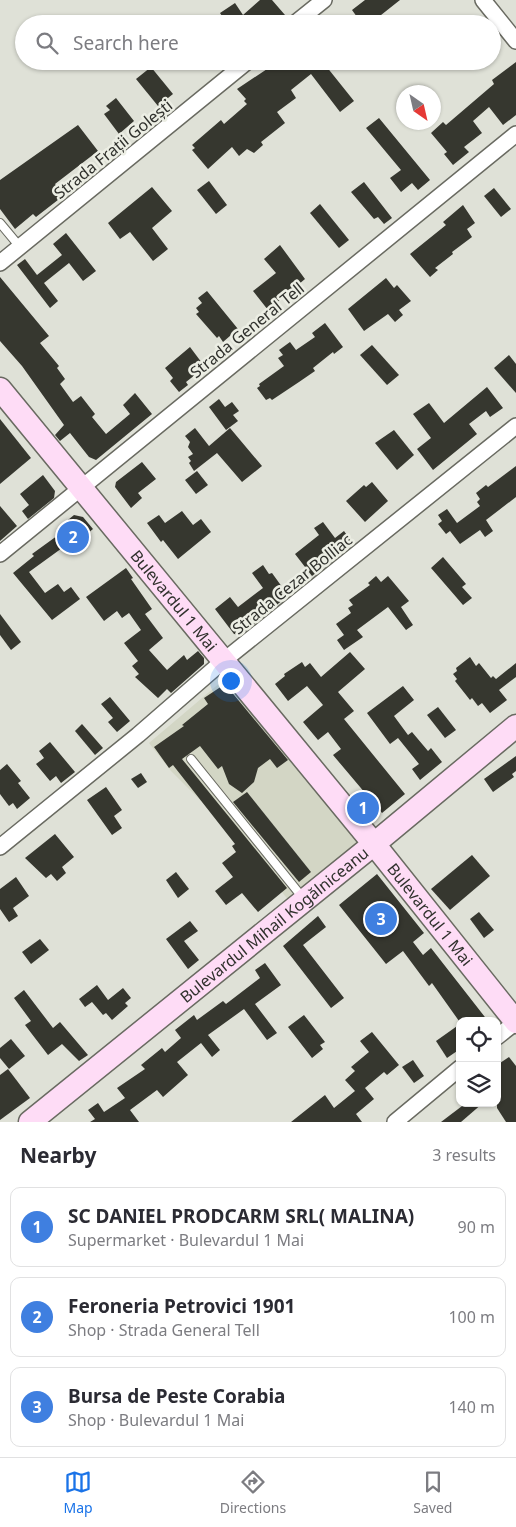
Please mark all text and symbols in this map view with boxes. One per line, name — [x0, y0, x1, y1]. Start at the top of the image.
search box — [15, 15, 501, 70]
icon: search — [33, 29, 61, 57]
text: Search here — [73, 30, 179, 56]
north arrow — [396, 85, 441, 130]
street label: Strada Frații Golești — [49, 94, 177, 204]
street label: Strada General Tell — [185, 277, 309, 383]
pin: 2 — [57, 518, 89, 556]
street label: Strada Cezar Bolliac — [228, 529, 357, 639]
street label: Bulevardul 1 Mai — [126, 545, 222, 656]
your location — [218, 668, 244, 694]
pin: 1 — [347, 789, 379, 827]
street label: Bulevardul Mihail Kogălniceanu — [175, 842, 373, 1008]
street label: Bulevardul 1 Mai — [382, 858, 478, 970]
pin: 3 — [365, 900, 397, 938]
map controls — [456, 1017, 501, 1107]
button: locate — [456, 1017, 501, 1062]
button: layers — [456, 1062, 501, 1107]
text: Nearby — [20, 1141, 96, 1169]
text: 3 results — [432, 1144, 496, 1166]
text: SC DANIEL PRODCARM SRL( MALINA) — [68, 1203, 414, 1229]
text: 1 — [32, 1216, 42, 1238]
text: 90 m — [458, 1216, 495, 1238]
text: Supermarket · Bulevardul 1 Mai — [68, 1229, 304, 1251]
text: Feroneria Petrovici 1901 — [68, 1293, 295, 1319]
text: 2 — [32, 1306, 42, 1328]
text: 100 m — [448, 1306, 495, 1328]
text: Shop · Strada General Tell — [68, 1319, 260, 1341]
text: Bursa de Peste Corabia — [68, 1383, 285, 1409]
text: 3 — [32, 1396, 42, 1418]
text: 140 m — [448, 1396, 495, 1418]
text: Shop · Bulevardul 1 Mai — [68, 1409, 244, 1431]
tab: Map — [64, 1468, 93, 1517]
tab: Directions — [220, 1468, 286, 1517]
tab: Saved — [413, 1468, 452, 1517]

